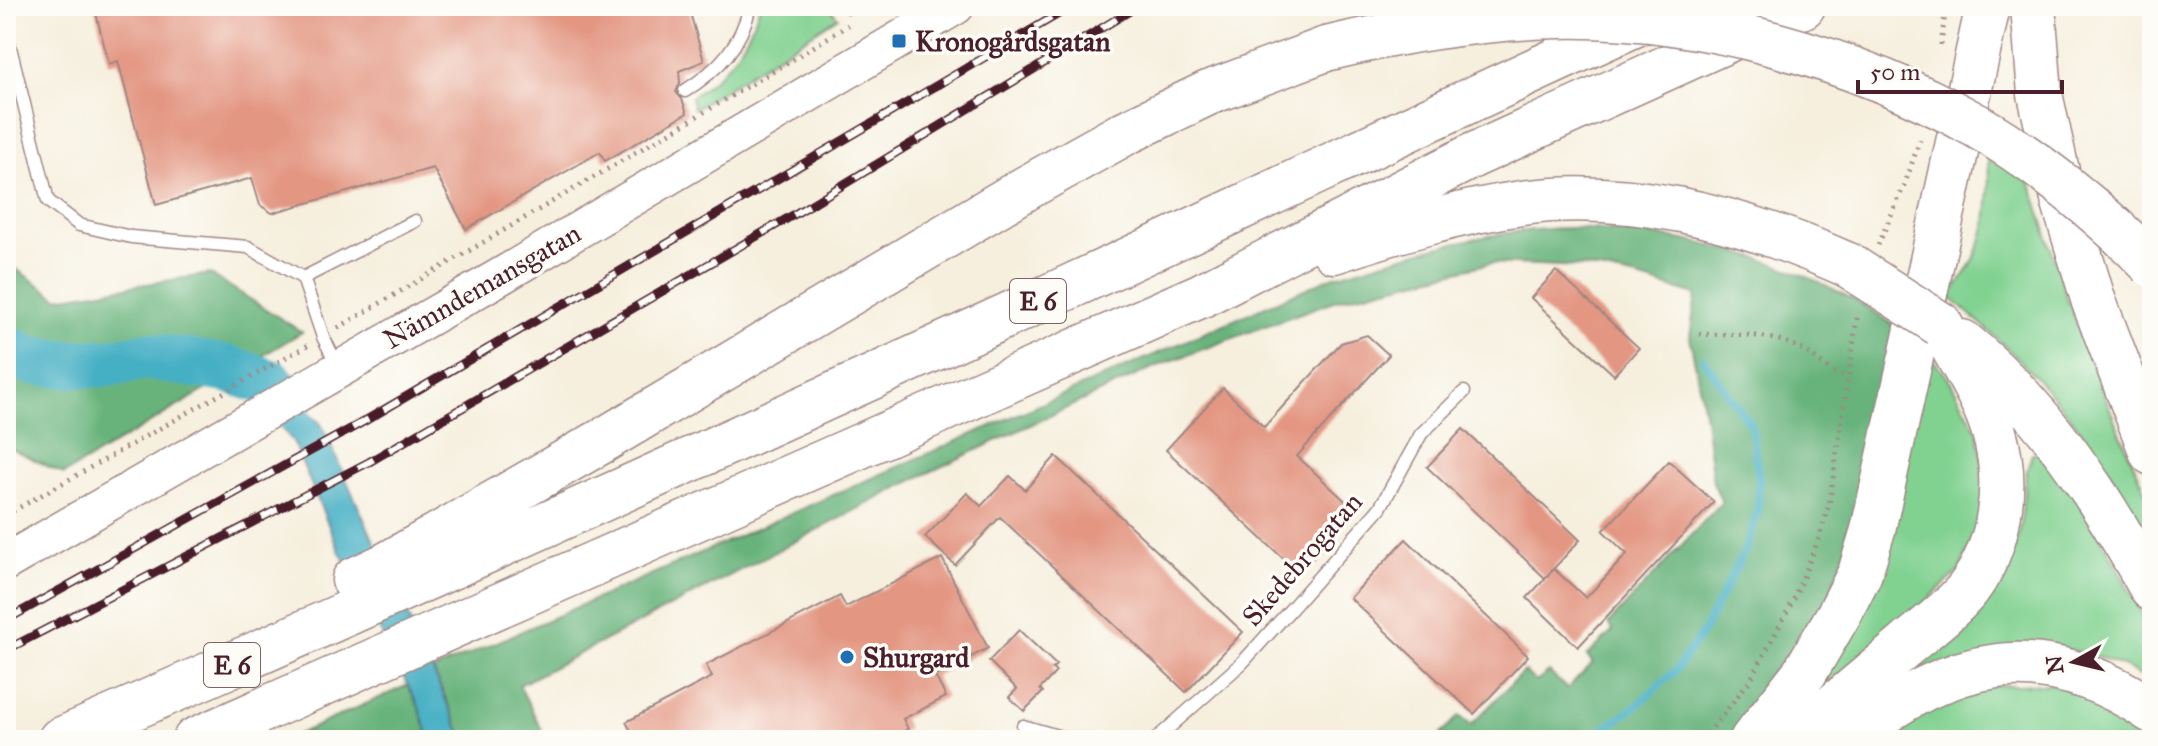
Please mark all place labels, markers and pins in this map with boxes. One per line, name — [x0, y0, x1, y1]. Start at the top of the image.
place label: Kronogårdsgatan — [915, 24, 1110, 59]
marker: Kronogårdsgatan — [890, 32, 908, 50]
place label: Shurgard — [863, 640, 970, 675]
marker: Shurgard — [838, 648, 856, 666]

